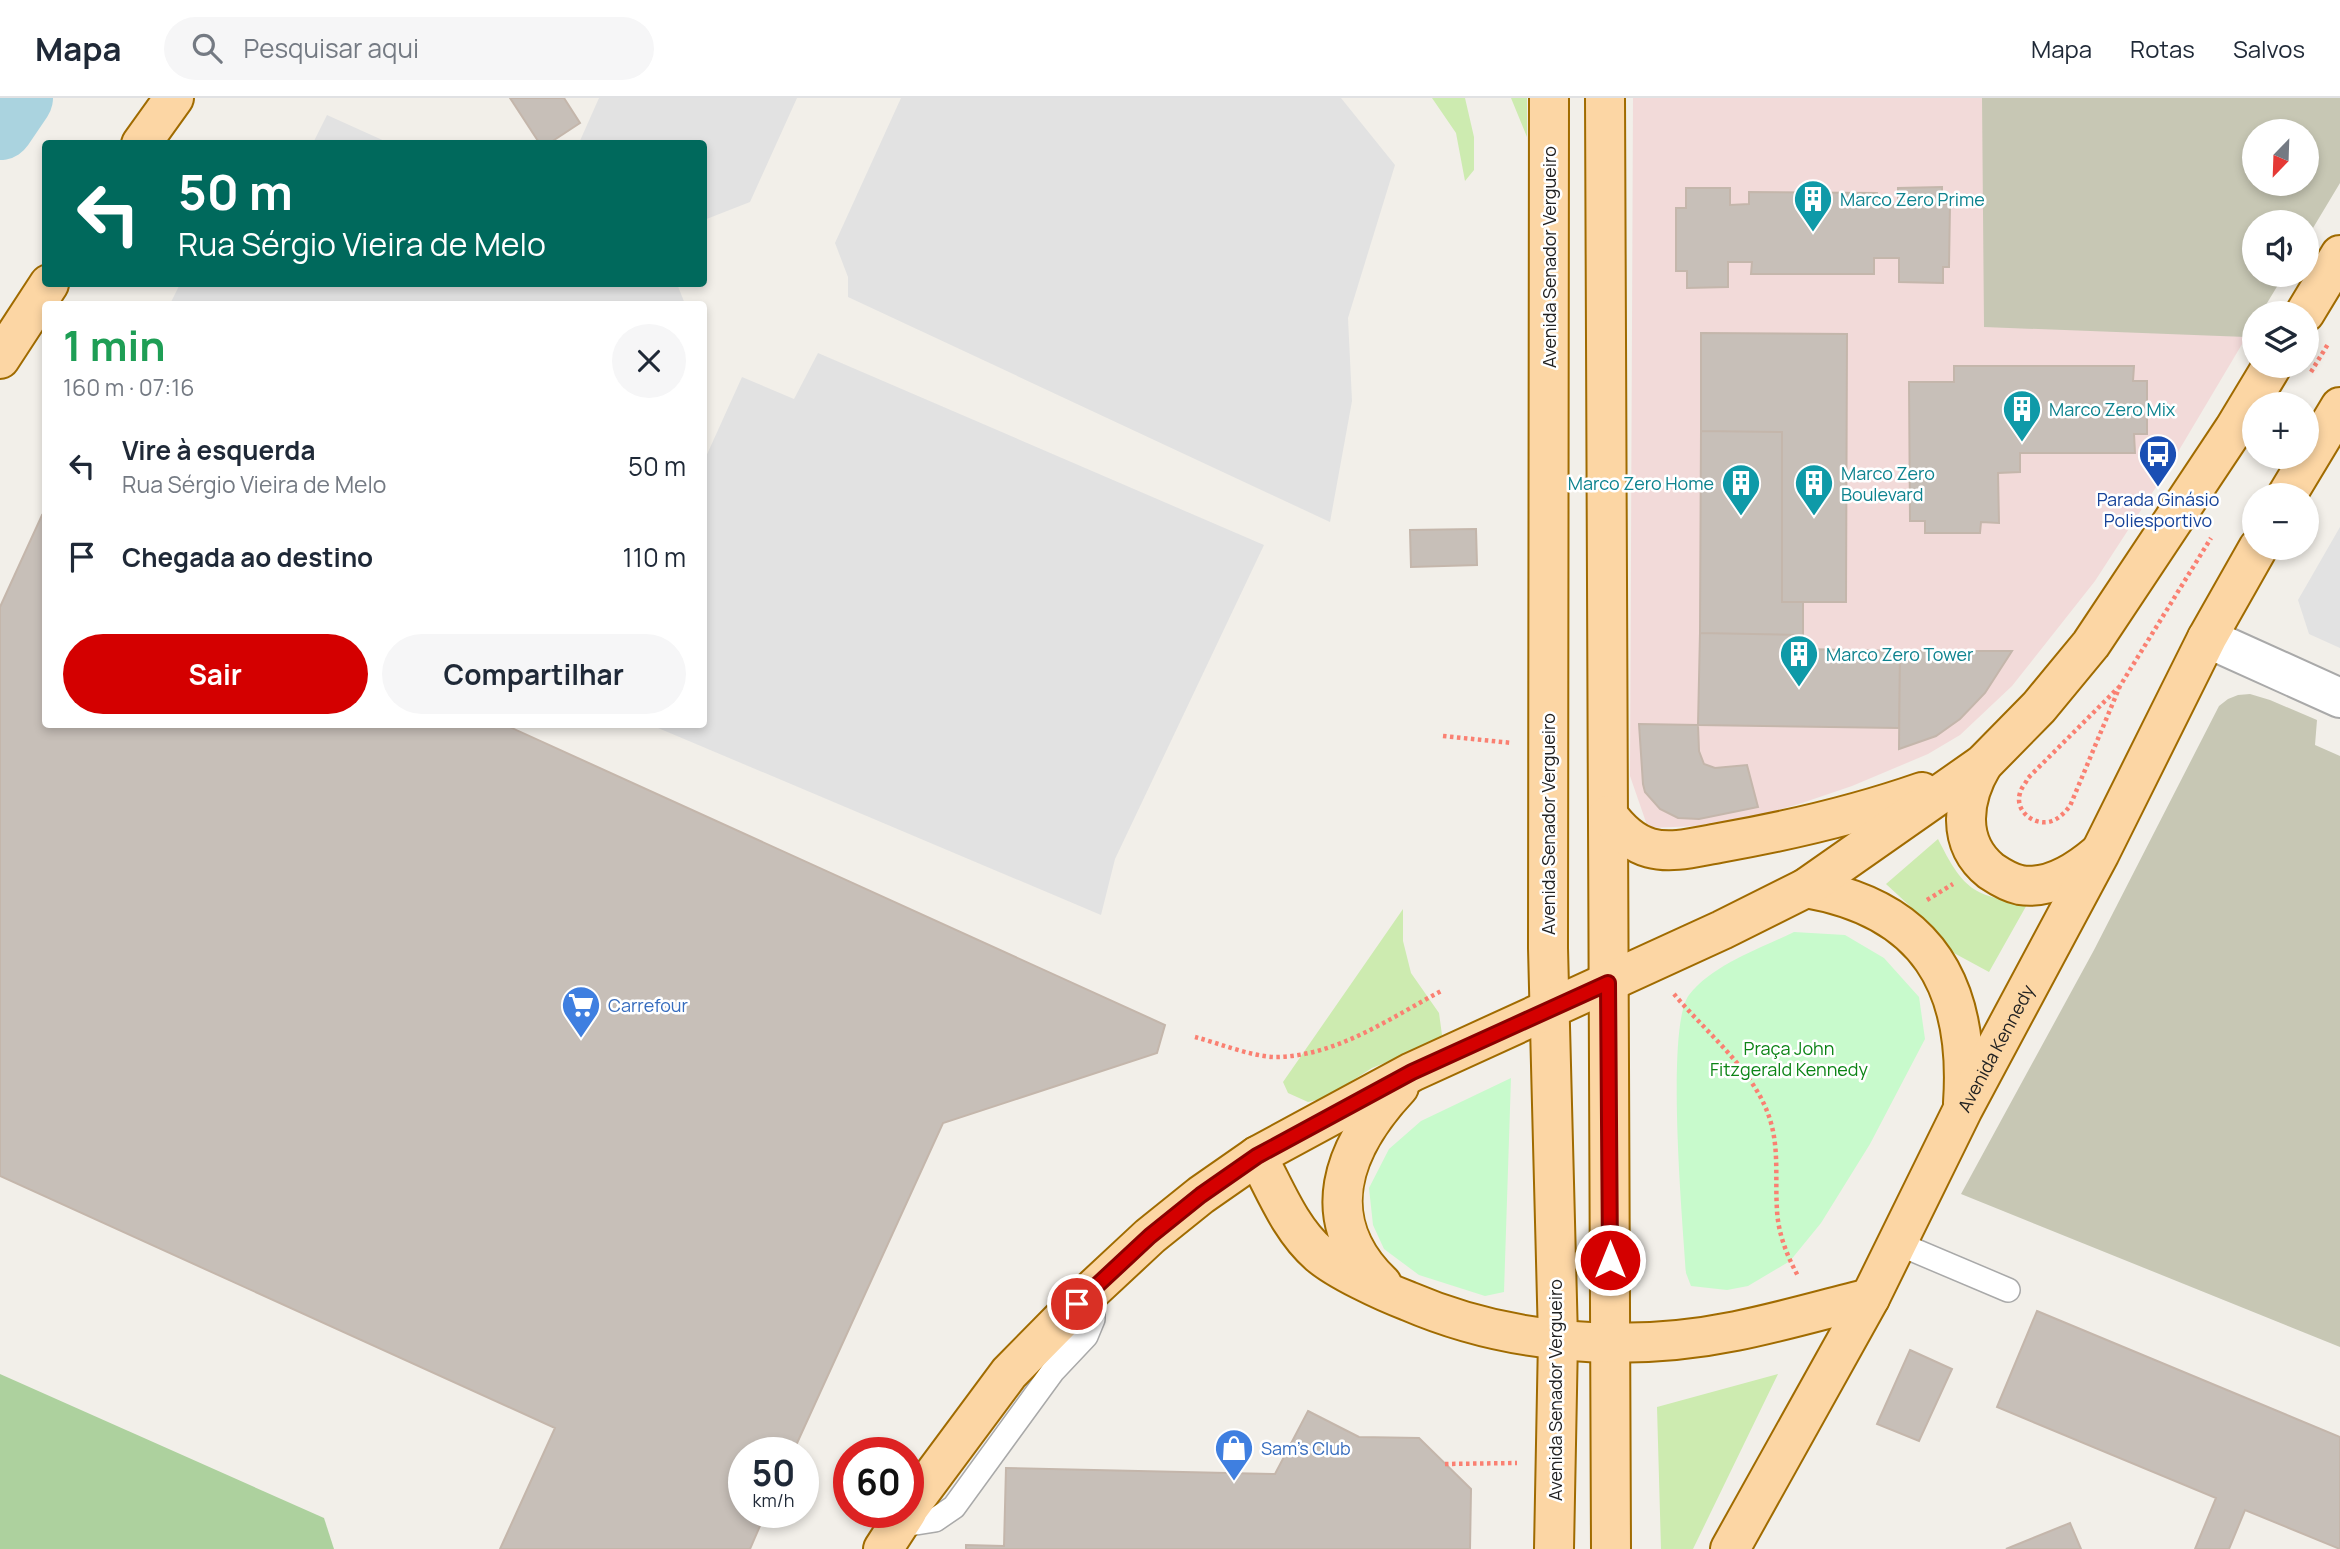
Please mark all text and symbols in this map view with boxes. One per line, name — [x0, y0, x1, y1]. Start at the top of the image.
search box — [164, 17, 654, 80]
text: Mapa — [35, 26, 122, 71]
icon: search — [188, 29, 226, 67]
text: Pesquisar aqui — [244, 30, 419, 66]
text: Mapa — [2031, 32, 2092, 65]
text: Rotas — [2130, 32, 2195, 65]
text: Salvos — [2233, 32, 2305, 65]
north arrow — [2242, 119, 2319, 196]
map controls — [2242, 119, 2319, 560]
street label: Avenida Senador Vergueiro — [1537, 146, 1561, 368]
text: 50 m — [178, 158, 293, 225]
icon: left — [63, 168, 154, 259]
building icon: Marco Zero Prime — [1792, 178, 1834, 233]
place label: Marco Zero Prime — [1840, 187, 1985, 211]
button: sound — [2242, 210, 2319, 287]
text: Rua Sérgio Vieira de Melo — [178, 222, 546, 266]
button: layers — [2242, 301, 2319, 378]
text: 1 min — [63, 316, 166, 374]
button: close — [612, 324, 686, 398]
text: 160 m · 07:16 — [63, 371, 194, 403]
building icon: Marco Zero Mix — [2001, 388, 2043, 443]
button: + — [2242, 392, 2319, 469]
place label: Marco Zero Mix — [2049, 397, 2176, 421]
text: Vire à esquerda — [122, 432, 315, 468]
bus stop icon: Parada Ginásio Poliesportivo — [2137, 433, 2179, 488]
icon: left — [63, 447, 101, 485]
text: 50 m — [628, 448, 686, 484]
place label: Marco Zero Boulevard — [1841, 461, 1935, 506]
building icon: Marco Zero Home — [1720, 462, 1762, 517]
building icon: Marco Zero Boulevard — [1793, 462, 1835, 517]
text: Rua Sérgio Vieira de Melo — [122, 468, 386, 500]
place label: Marco Zero Home — [1568, 471, 1714, 495]
button: − — [2242, 483, 2319, 560]
place label: Parada Ginásio Poliesportivo — [2097, 487, 2219, 532]
icon: arrive — [63, 538, 101, 576]
text: Chegada ao destino — [122, 539, 373, 575]
text: 110 m — [623, 539, 686, 575]
building icon: Marco Zero Tower — [1778, 633, 1820, 688]
button: Sair — [63, 634, 368, 714]
button: Compartilhar — [382, 634, 686, 714]
place label: Marco Zero Tower — [1826, 642, 1974, 666]
street label: Avenida Senador Vergueiro — [1536, 713, 1560, 935]
street label: Avenida Kennedy — [1952, 980, 2040, 1116]
supermarket icon: Carrefour — [560, 984, 602, 1039]
place label: Carrefour — [608, 993, 689, 1017]
park label: Praça John Fitzgerald Kennedy — [1710, 1036, 1869, 1081]
position arrow — [1573, 1223, 1647, 1297]
pin — [1047, 1274, 1107, 1334]
street label: Avenida Senador Vergueiro — [1543, 1279, 1567, 1501]
icon: arrive — [1058, 1285, 1096, 1323]
shop icon: Sam's Club — [1213, 1427, 1255, 1482]
place label: Sam's Club — [1261, 1436, 1351, 1460]
speed limit sign: 60 — [833, 1437, 924, 1528]
text: 50 — [752, 1449, 795, 1497]
text: km/h — [753, 1488, 794, 1512]

